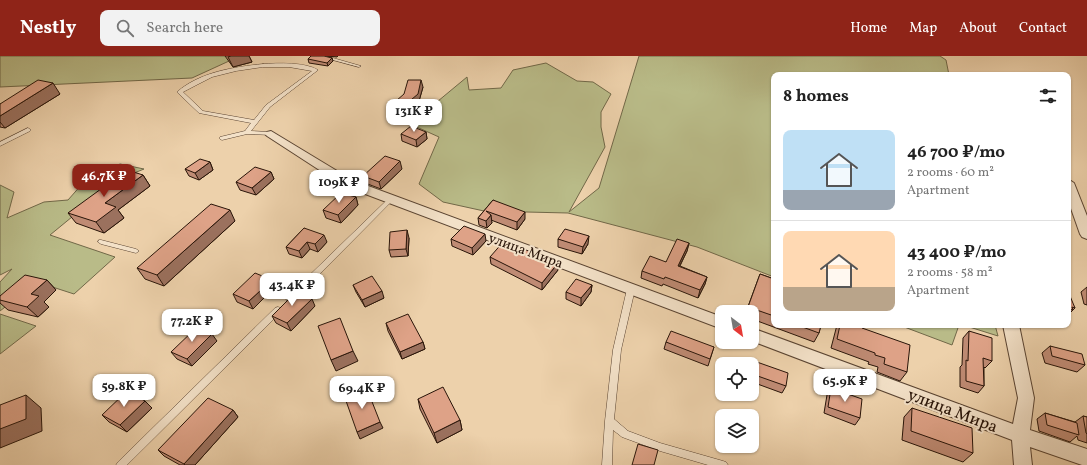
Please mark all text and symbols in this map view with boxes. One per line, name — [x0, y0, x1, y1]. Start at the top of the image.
search box — [100, 10, 380, 46]
text: Nestly — [20, 15, 76, 41]
icon: search — [114, 17, 136, 39]
text: Search here — [146, 18, 223, 39]
text: Home — [850, 19, 887, 38]
text: Map — [909, 19, 937, 38]
text: About — [959, 19, 997, 38]
text: Contact — [1019, 19, 1067, 38]
text: 8 homes — [783, 85, 849, 108]
icon: filters — [1037, 85, 1059, 107]
pin: 131K ₽ — [381, 99, 447, 133]
text: 131K ₽ — [395, 103, 433, 121]
text: 46 700 ₽/mo — [907, 141, 1005, 164]
icon: home — [815, 146, 863, 194]
pin: 46.7K ₽ — [67, 164, 141, 198]
text: 2 rooms · 60 m² — [907, 164, 994, 182]
text: 46.7K ₽ — [81, 168, 127, 186]
pin: 109K ₽ — [306, 170, 372, 204]
text: 109K ₽ — [318, 174, 360, 192]
text: Apartment — [907, 182, 970, 200]
street label: улица Мира — [485, 229, 566, 274]
text: 43 400 ₽/mo — [907, 241, 1006, 264]
icon: home — [815, 247, 863, 295]
text: 2 rooms · 58 m² — [907, 264, 992, 282]
pin: 43.4K ₽ — [255, 273, 329, 307]
text: 43.4K ₽ — [269, 277, 315, 295]
text: Apartment — [907, 282, 970, 300]
north arrow — [715, 305, 759, 349]
map controls — [715, 305, 759, 453]
pin: 77.2K ₽ — [155, 309, 229, 343]
text: 77.2K ₽ — [171, 313, 213, 331]
button: locate — [715, 357, 759, 401]
pin: 65.9K ₽ — [808, 369, 882, 403]
text: 65.9K ₽ — [822, 373, 868, 391]
pin: 59.8K ₽ — [87, 374, 161, 408]
pin: 69.4K ₽ — [325, 376, 399, 410]
text: 59.8K ₽ — [101, 378, 147, 396]
text: 69.4K ₽ — [339, 380, 385, 398]
street label: улица Мира — [904, 384, 1001, 439]
button: layers — [715, 409, 759, 453]

